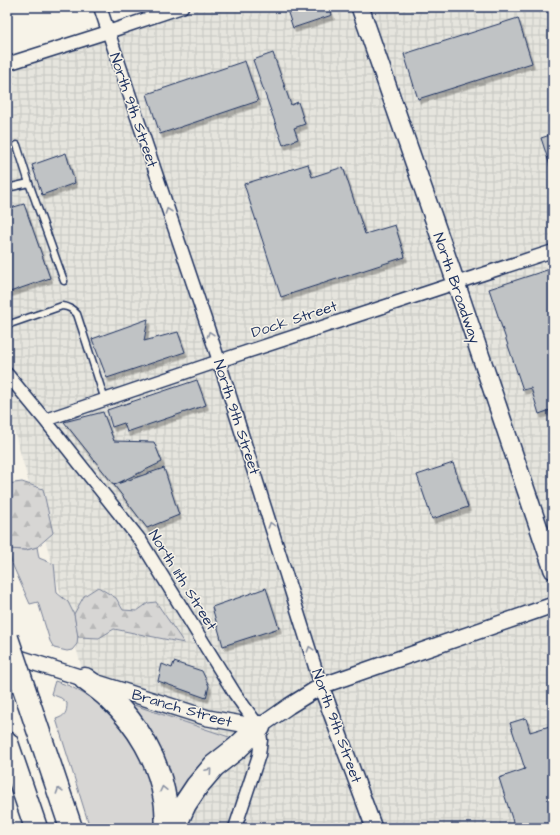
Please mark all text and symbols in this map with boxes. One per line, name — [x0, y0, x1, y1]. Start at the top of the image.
street label: North 9th Street — [104, 50, 163, 170]
one-way arrow — [165, 208, 173, 215]
street label: North Broadway — [427, 230, 485, 347]
street label: Dock Street — [249, 296, 340, 343]
one-way arrow — [206, 331, 215, 338]
street label: North 9th Street — [208, 357, 265, 477]
one-way arrow — [267, 521, 276, 528]
street label: North 11th Street — [143, 526, 222, 635]
one-way arrow — [306, 645, 315, 652]
street label: North 9th Street — [306, 666, 367, 786]
street label: Branch Street — [129, 684, 234, 733]
one-way arrow — [205, 769, 212, 776]
one-way arrow — [159, 786, 168, 793]
one-way arrow — [55, 788, 64, 795]

